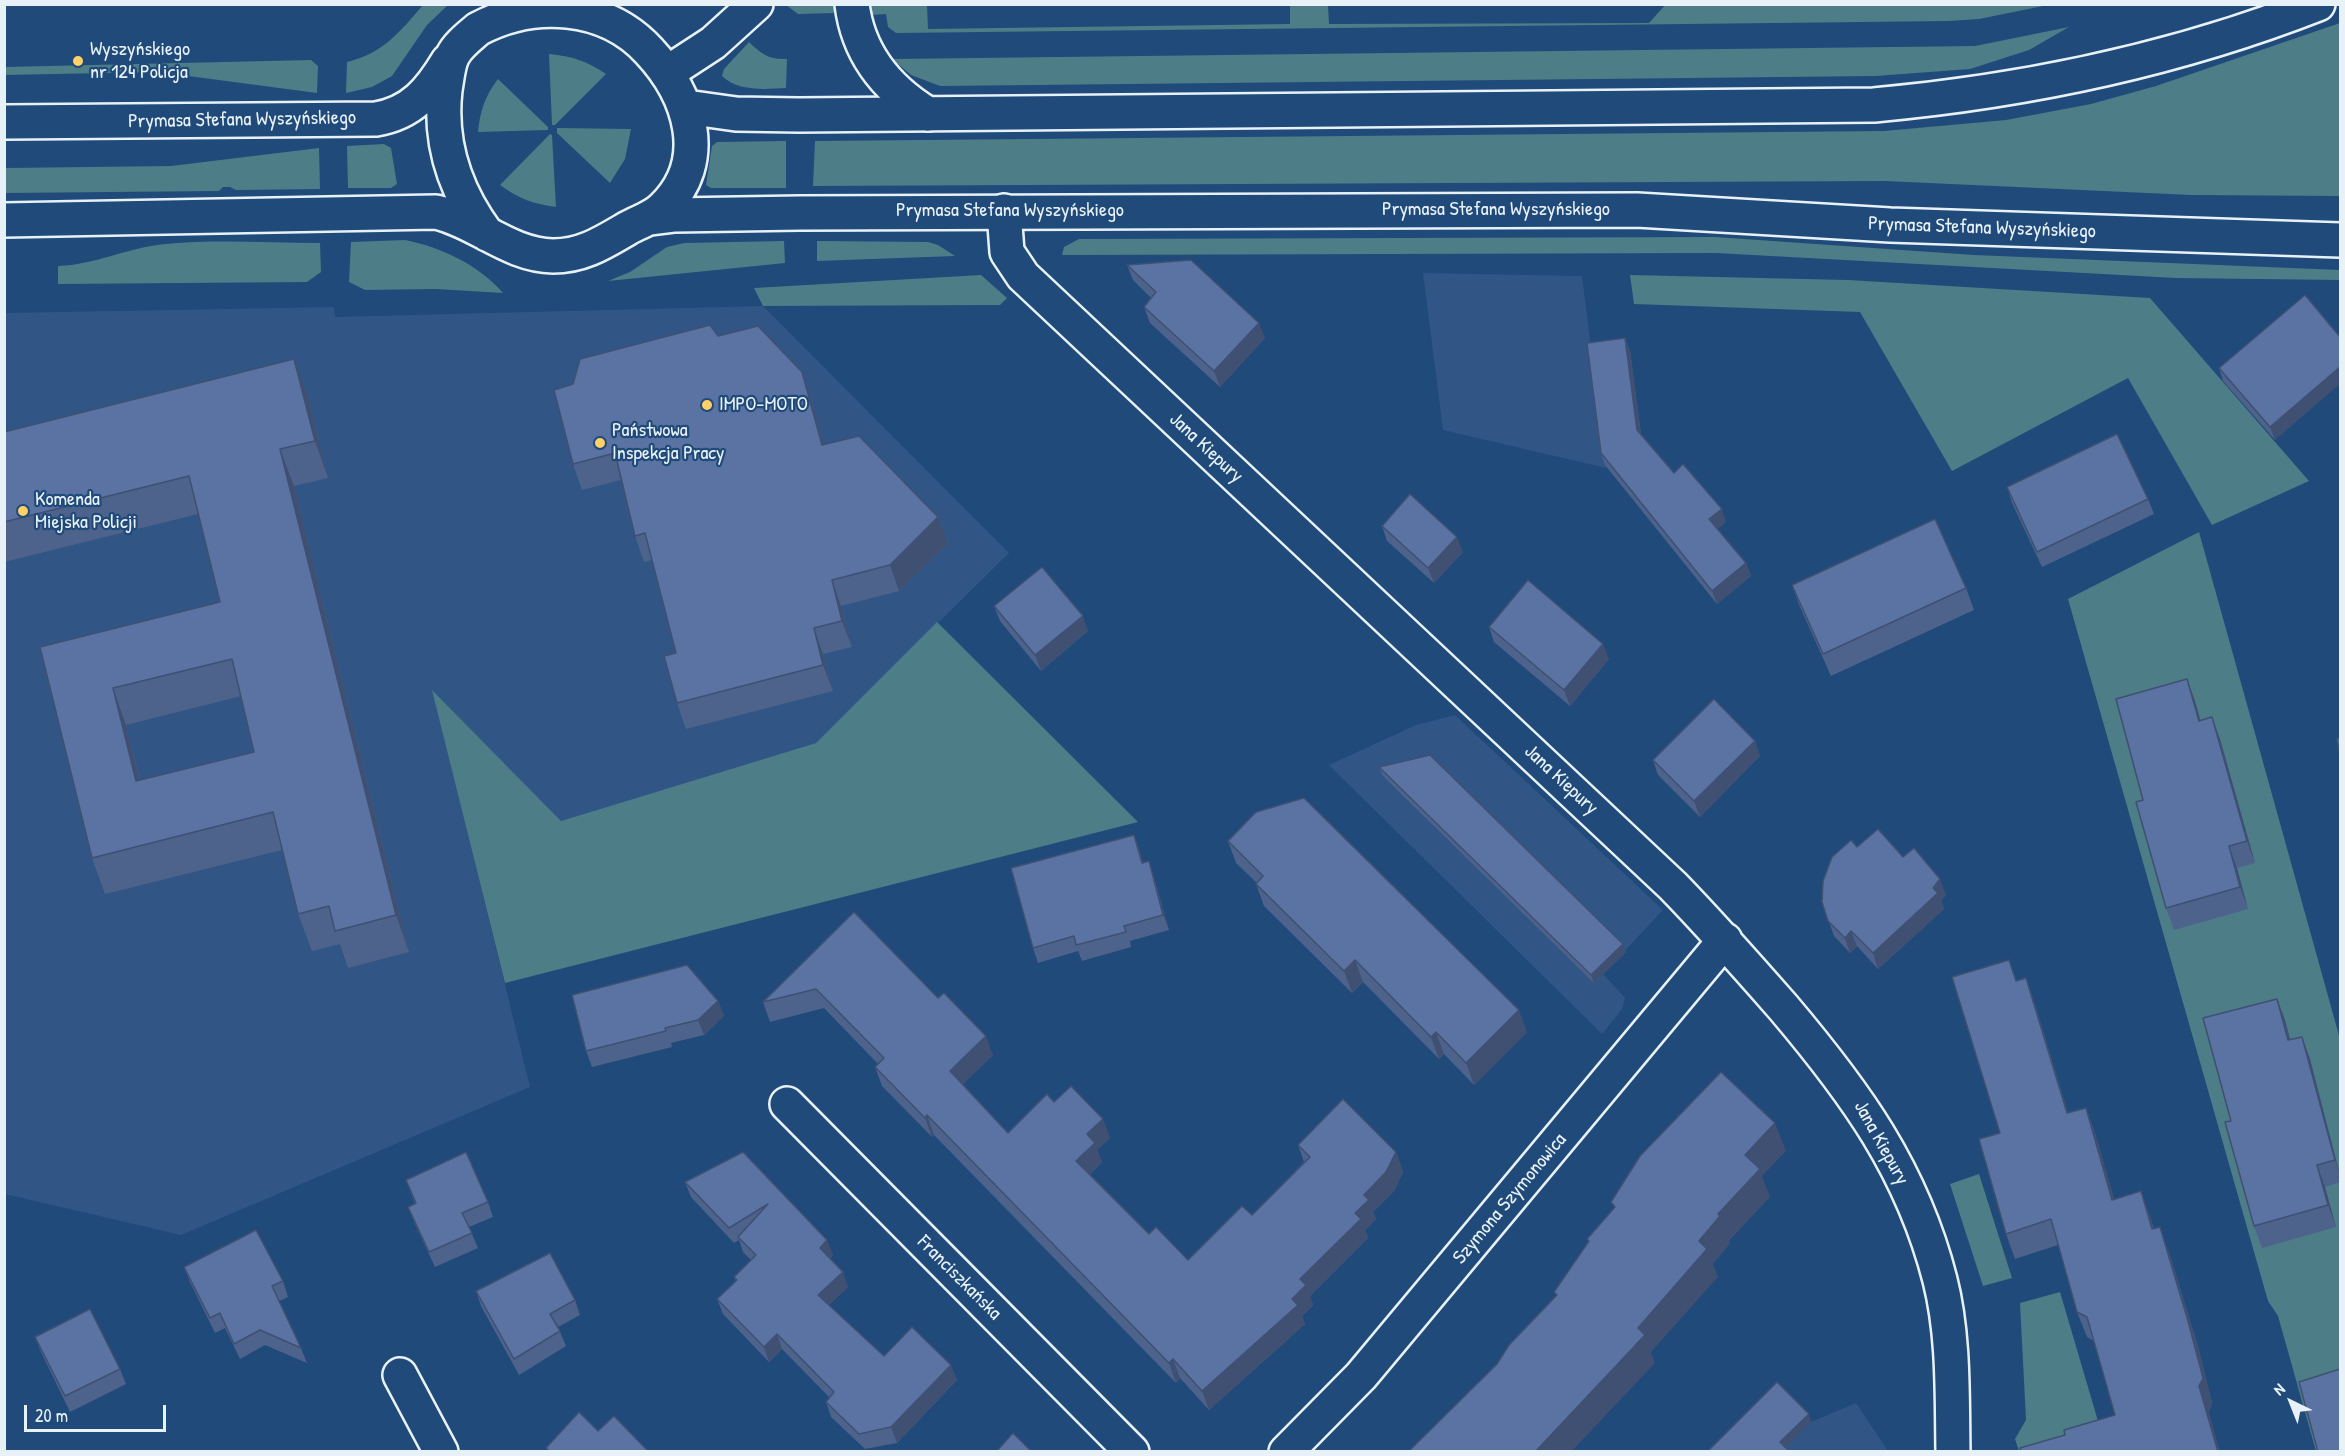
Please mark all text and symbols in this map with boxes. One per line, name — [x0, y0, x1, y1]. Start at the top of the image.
place label: Wyszyńskiego nr 124 Policja — [90, 38, 190, 85]
marker: Wyszyńskiego nr 124 Policja — [71, 54, 85, 68]
street label: Prymasa Stefana Wyszyńskiego — [128, 106, 356, 134]
street label: Prymasa Stefana Wyszyńskiego — [1382, 198, 1610, 222]
street label: Prymasa Stefana Wyszyńskiego — [896, 199, 1124, 223]
street label: Prymasa Stefana Wyszyńskiego — [1868, 212, 2096, 244]
place label: IMPO-MOTO — [719, 393, 808, 417]
marker: IMPO-MOTO — [700, 398, 714, 412]
street label: Jana Kiepury — [1164, 408, 1248, 488]
place label: Państwowa Inspekcja Pracy — [612, 419, 725, 466]
marker: Państwowa Inspekcja Pracy — [593, 436, 607, 450]
place label: Komenda Miejska Policji — [35, 488, 137, 535]
marker: Komenda Miejska Policji — [16, 504, 30, 518]
street label: Jana Kiepury — [1519, 740, 1603, 820]
street label: Jana Kiepury — [1848, 1097, 1914, 1189]
street label: Szymona Szymonowica — [1448, 1129, 1572, 1269]
street label: Franciszkańska — [912, 1231, 1006, 1325]
north arrow — [2261, 1372, 2321, 1432]
text: N — [2268, 1378, 2289, 1400]
scale bar — [27, 1393, 170, 1431]
text: 20 m — [35, 1403, 68, 1428]

